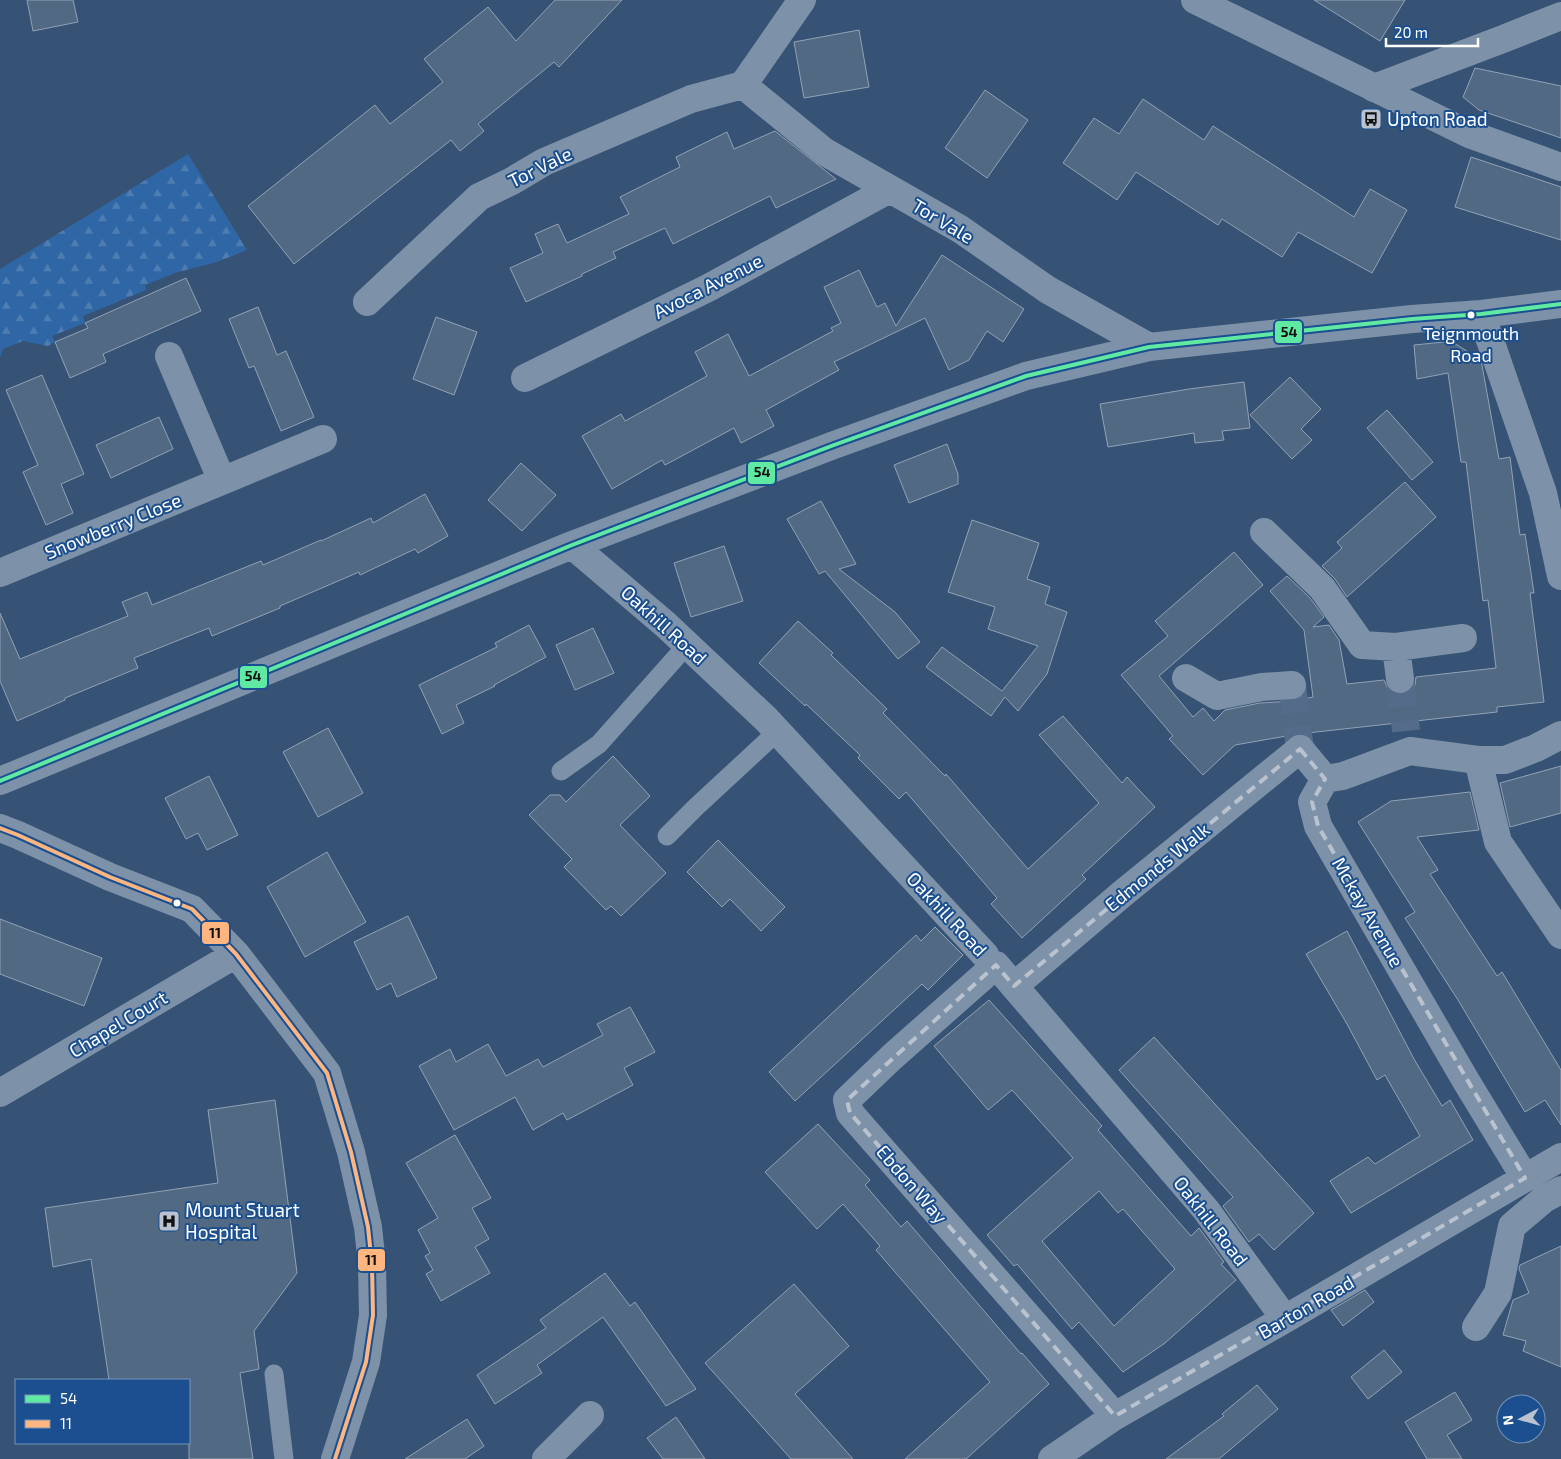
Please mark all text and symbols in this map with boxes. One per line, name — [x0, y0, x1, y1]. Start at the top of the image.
scale bar — [1386, 15, 1478, 47]
text: 20 m — [1394, 23, 1428, 41]
bus stop icon: Upton Road — [1359, 107, 1383, 131]
place label: Upton Road — [1387, 107, 1488, 130]
street label: Tor Vale — [504, 141, 575, 192]
street label: Tor Vale — [908, 193, 978, 248]
street label: Avoca Avenue — [649, 248, 766, 323]
marker: Teignmouth Road — [1466, 310, 1476, 320]
line badge: 54 — [1274, 320, 1303, 344]
place label: Teignmouth Road — [1423, 322, 1519, 366]
text: 54 — [1281, 323, 1297, 340]
line badge: 54 — [747, 461, 776, 485]
text: 54 — [754, 463, 770, 480]
street label: Snowberry Close — [41, 488, 185, 563]
street label: Oakhill Road — [617, 580, 712, 669]
line badge: 54 — [239, 665, 268, 689]
text: 54 — [245, 667, 261, 684]
street label: Edmonds Walk — [1100, 817, 1214, 916]
street label: Mckay Avenue — [1328, 853, 1409, 971]
street label: Oakhill Road — [902, 867, 992, 961]
unlabelled marker — [172, 898, 182, 908]
line badge: 11 — [201, 921, 230, 945]
text: 11 — [209, 924, 221, 941]
street label: Chapel Court — [65, 985, 171, 1062]
street label: Ebdon Way — [872, 1140, 953, 1228]
street label: Oakhill Road — [1169, 1171, 1254, 1270]
place label: Mount Stuart Hospital — [185, 1198, 300, 1243]
hospital icon: Mount Stuart Hospital — [157, 1209, 181, 1233]
line badge: 11 — [357, 1248, 386, 1272]
text: 11 — [365, 1251, 377, 1268]
street label: Barton Road — [1254, 1270, 1358, 1343]
legend — [15, 1379, 190, 1444]
text: 54 — [60, 1389, 77, 1407]
north arrow — [1496, 1394, 1546, 1444]
text: 11 — [60, 1414, 72, 1432]
text: N — [1499, 1414, 1517, 1426]

